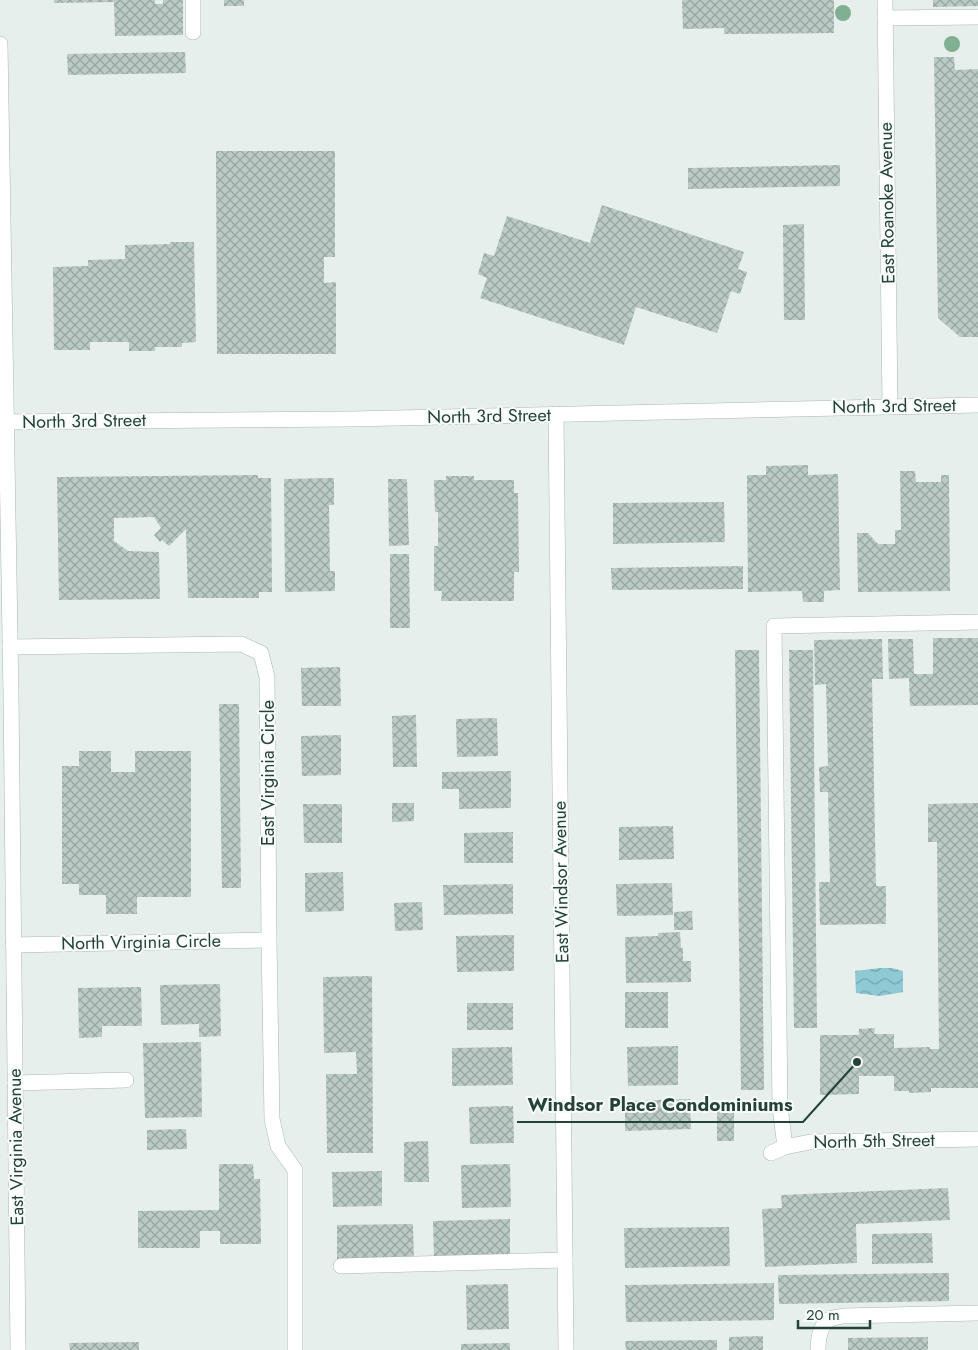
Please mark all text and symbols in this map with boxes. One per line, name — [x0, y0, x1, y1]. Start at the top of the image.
street label: East Roanoke Avenue — [873, 122, 901, 284]
street label: North 3rd Street — [832, 392, 957, 420]
street label: North 3rd Street — [427, 402, 552, 430]
street label: North 3rd Street — [22, 407, 147, 435]
street label: East Virginia Circle — [255, 700, 281, 846]
street label: East Windsor Avenue — [547, 801, 575, 963]
street label: North Virginia Circle — [61, 928, 221, 956]
street label: East Virginia Avenue — [2, 1068, 30, 1226]
callout: Windsor Place Condominiums — [517, 1088, 803, 1122]
text: Windsor Place Condominiums — [527, 1091, 793, 1118]
street label: North 5th Street — [813, 1127, 936, 1155]
scale bar — [798, 1298, 870, 1330]
text: 20 m — [806, 1304, 840, 1326]

